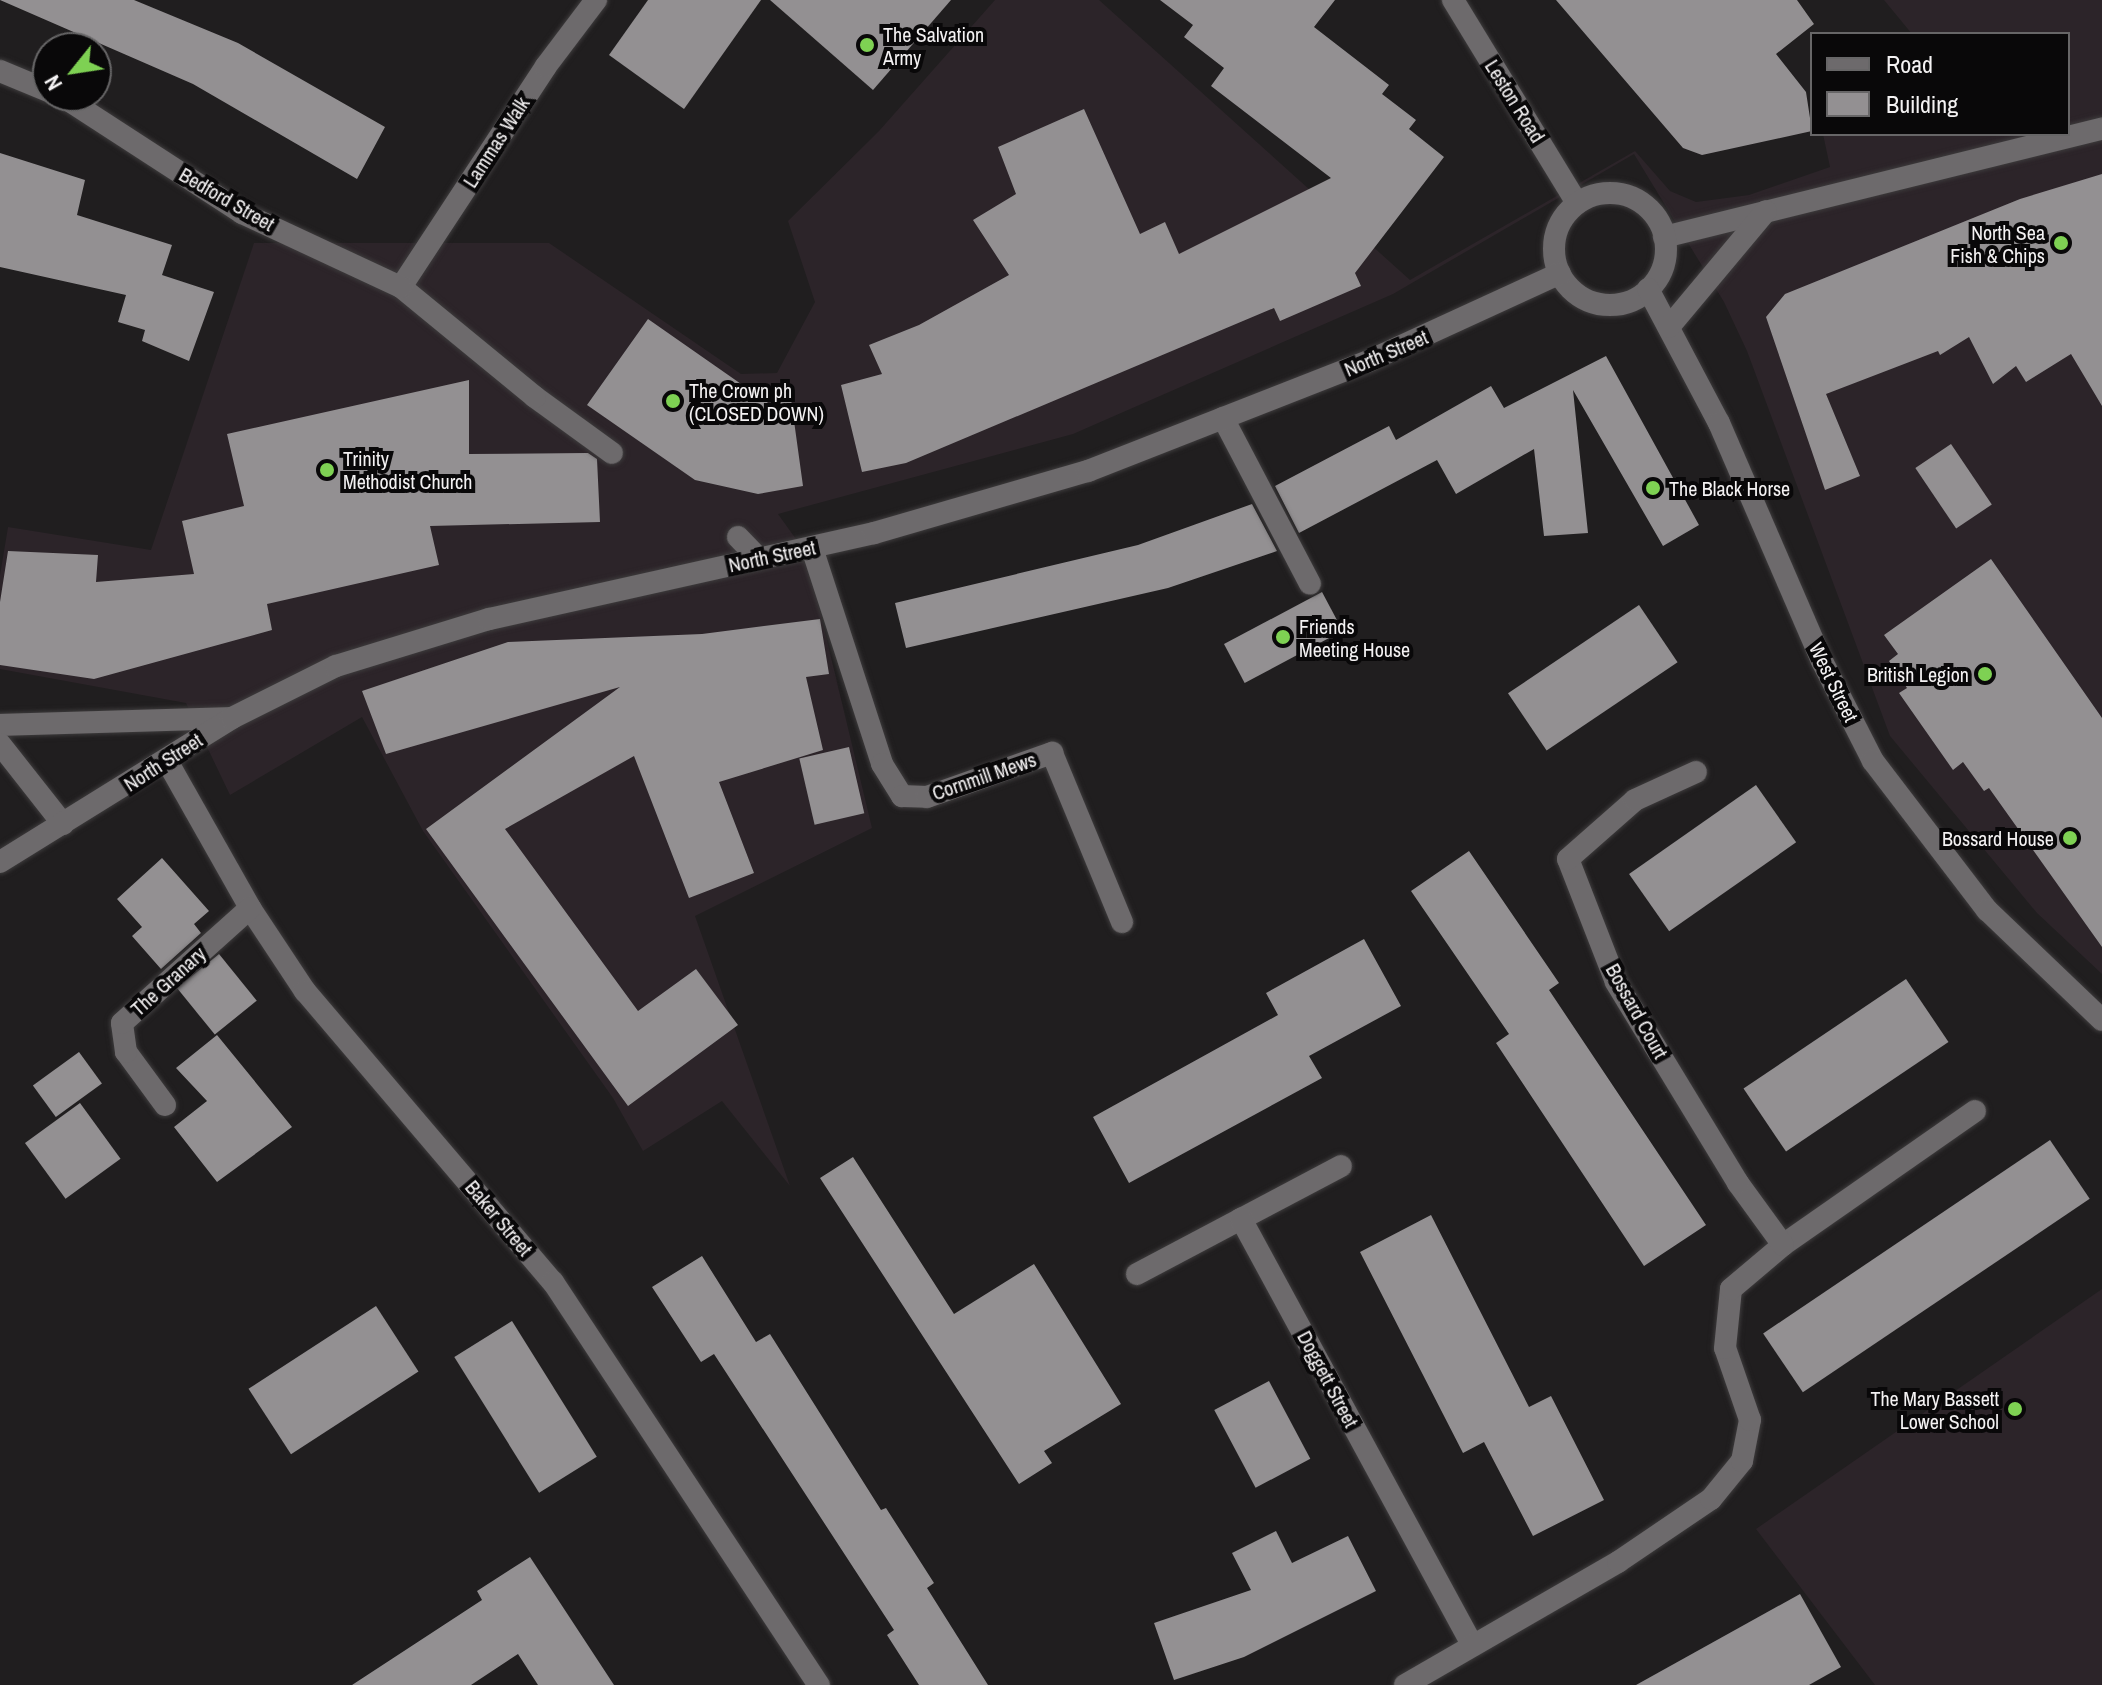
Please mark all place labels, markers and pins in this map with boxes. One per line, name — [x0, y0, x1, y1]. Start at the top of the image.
place label: The Salvation Army — [883, 22, 984, 69]
marker: The Salvation Army — [858, 36, 876, 54]
place label: North Sea Fish & Chips — [1950, 220, 2045, 267]
marker: North Sea Fish & Chips — [2052, 234, 2070, 252]
place label: The Crown ph (CLOSED DOWN) — [689, 378, 824, 425]
marker: The Crown ph (CLOSED DOWN) — [664, 392, 682, 410]
place label: Trinity Methodist Church — [343, 446, 472, 493]
marker: Trinity Methodist Church — [318, 461, 336, 479]
place label: The Black Horse — [1669, 476, 1790, 500]
marker: The Black Horse — [1644, 479, 1662, 497]
place label: Friends Meeting House — [1299, 614, 1410, 661]
marker: Friends Meeting House — [1274, 628, 1292, 646]
place label: British Legion — [1867, 662, 1969, 686]
marker: British Legion — [1976, 665, 1994, 683]
place label: Bossard House — [1942, 826, 2054, 850]
marker: Bossard House — [2061, 829, 2079, 847]
place label: The Mary Bassett Lower School — [1870, 1386, 1999, 1433]
marker: The Mary Bassett Lower School — [2006, 1400, 2024, 1418]

